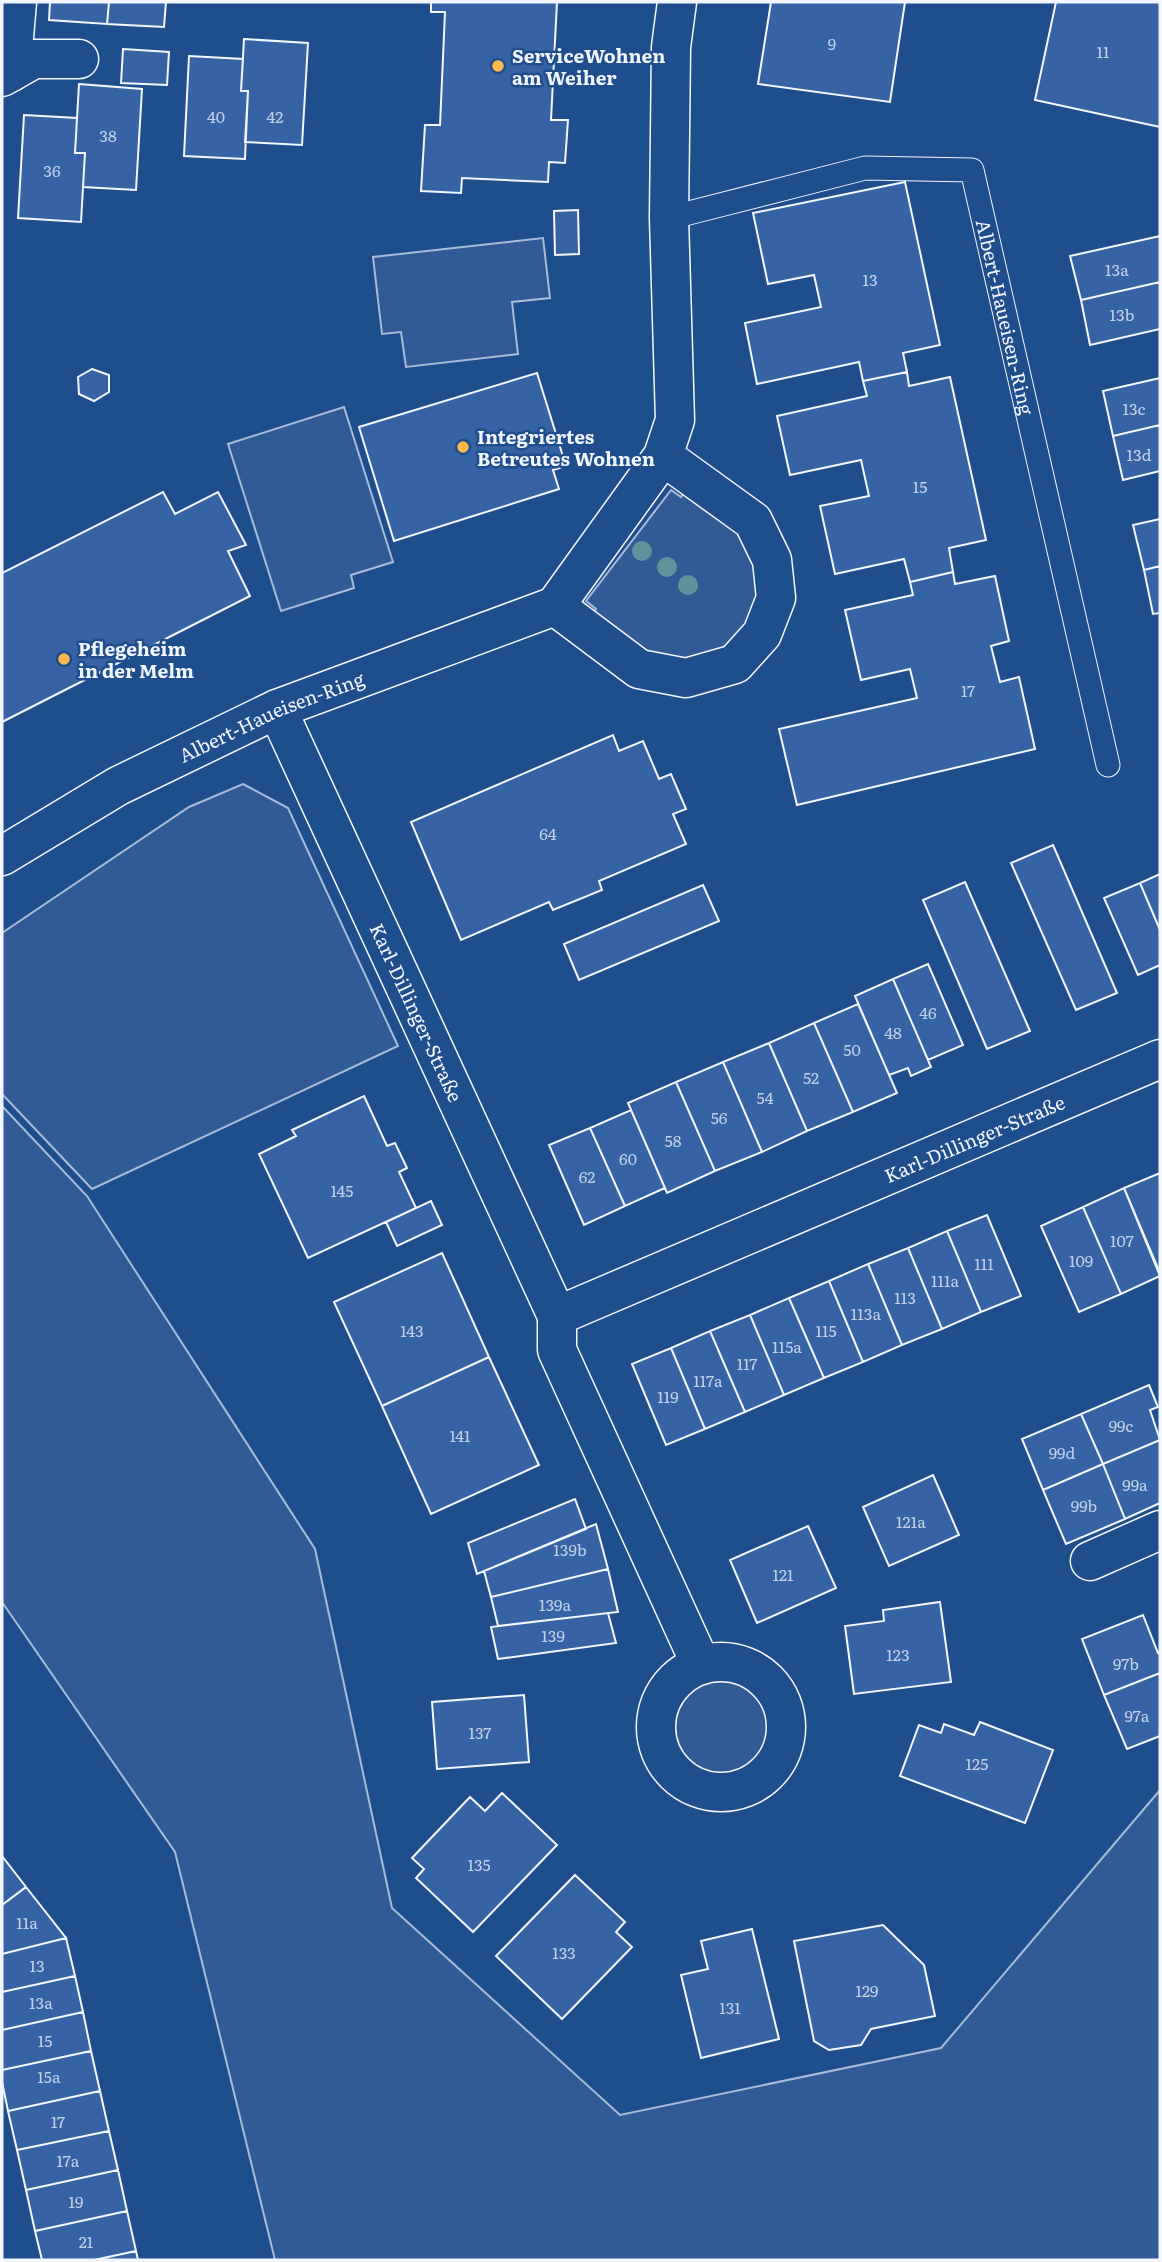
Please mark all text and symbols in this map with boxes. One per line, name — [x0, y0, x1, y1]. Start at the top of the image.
house number: 9 — [828, 31, 836, 55]
house number: 11 — [1096, 39, 1110, 63]
place label: ServiceWohnen am Weiher — [512, 41, 665, 91]
marker: ServiceWohnen am Weiher — [490, 58, 506, 74]
house number: 40 — [207, 104, 225, 128]
house number: 42 — [267, 104, 283, 128]
house number: 38 — [99, 123, 117, 147]
house number: 36 — [43, 158, 61, 182]
street label: Albert-Haueisen-Ring — [970, 216, 1042, 418]
house number: 13a — [1105, 257, 1129, 281]
house number: 13 — [862, 267, 878, 291]
house number: 13b — [1110, 302, 1134, 326]
house number: 13c — [1122, 396, 1146, 420]
place label: Integriertes Betreutes Wohnen — [477, 422, 655, 472]
marker: Integriertes Betreutes Wohnen — [455, 439, 471, 455]
house number: 13d — [1127, 442, 1152, 466]
house number: 15 — [913, 474, 927, 498]
place label: Pflegeheim in der Melm — [78, 634, 194, 684]
marker: Pflegeheim in der Melm — [56, 651, 72, 667]
street label: Albert-Haueisen-Ring — [174, 664, 368, 769]
house number: 17 — [961, 678, 975, 702]
house number: 64 — [539, 821, 557, 845]
street label: Karl-Dillinger-Straße — [364, 918, 470, 1106]
house number: 46 — [919, 1000, 937, 1024]
house number: 48 — [884, 1020, 902, 1044]
house number: 50 — [843, 1037, 861, 1061]
house number: 52 — [803, 1065, 819, 1089]
house number: 54 — [757, 1085, 774, 1109]
street label: Karl-Dillinger-Straße — [880, 1087, 1069, 1189]
house number: 56 — [711, 1105, 728, 1129]
house number: 58 — [665, 1128, 682, 1152]
house number: 60 — [619, 1146, 637, 1170]
house number: 62 — [579, 1164, 595, 1188]
house number: 145 — [331, 1178, 353, 1202]
house number: 107 — [1110, 1228, 1134, 1252]
house number: 109 — [1069, 1248, 1093, 1272]
house number: 111 — [974, 1251, 994, 1275]
house number: 111a — [931, 1268, 959, 1292]
house number: 113 — [894, 1285, 916, 1309]
house number: 113a — [851, 1301, 882, 1325]
house number: 143 — [400, 1318, 424, 1342]
house number: 115 — [815, 1318, 837, 1342]
house number: 115a — [772, 1334, 802, 1358]
house number: 117 — [737, 1351, 757, 1375]
house number: 117a — [693, 1368, 723, 1392]
house number: 119 — [657, 1384, 679, 1408]
house number: 99c — [1109, 1413, 1133, 1437]
house number: 141 — [449, 1423, 471, 1447]
house number: 99d — [1049, 1440, 1075, 1464]
house number: 99a — [1122, 1472, 1148, 1496]
house number: 99b — [1071, 1493, 1097, 1517]
house number: 121a — [896, 1509, 926, 1533]
house number: 139b — [553, 1537, 587, 1561]
house number: 121 — [772, 1562, 794, 1586]
house number: 139a — [539, 1592, 571, 1616]
house number: 139 — [541, 1623, 565, 1647]
house number: 123 — [886, 1642, 910, 1666]
house number: 97b — [1113, 1651, 1139, 1675]
house number: 97a — [1125, 1703, 1150, 1727]
house number: 137 — [469, 1720, 491, 1744]
house number: 125 — [966, 1751, 988, 1775]
house number: 135 — [467, 1852, 491, 1876]
house number: 11a — [16, 1910, 38, 1934]
house number: 133 — [552, 1940, 576, 1964]
house number: 13 — [29, 1953, 45, 1977]
house number: 129 — [856, 1978, 879, 2002]
house number: 13a — [29, 1990, 53, 2014]
house number: 131 — [719, 1995, 741, 2019]
house number: 15 — [38, 2028, 52, 2052]
house number: 15a — [37, 2064, 61, 2088]
house number: 17 — [51, 2109, 65, 2133]
house number: 17a — [57, 2148, 80, 2172]
house number: 19 — [69, 2189, 83, 2213]
house number: 21 — [79, 2229, 94, 2253]

